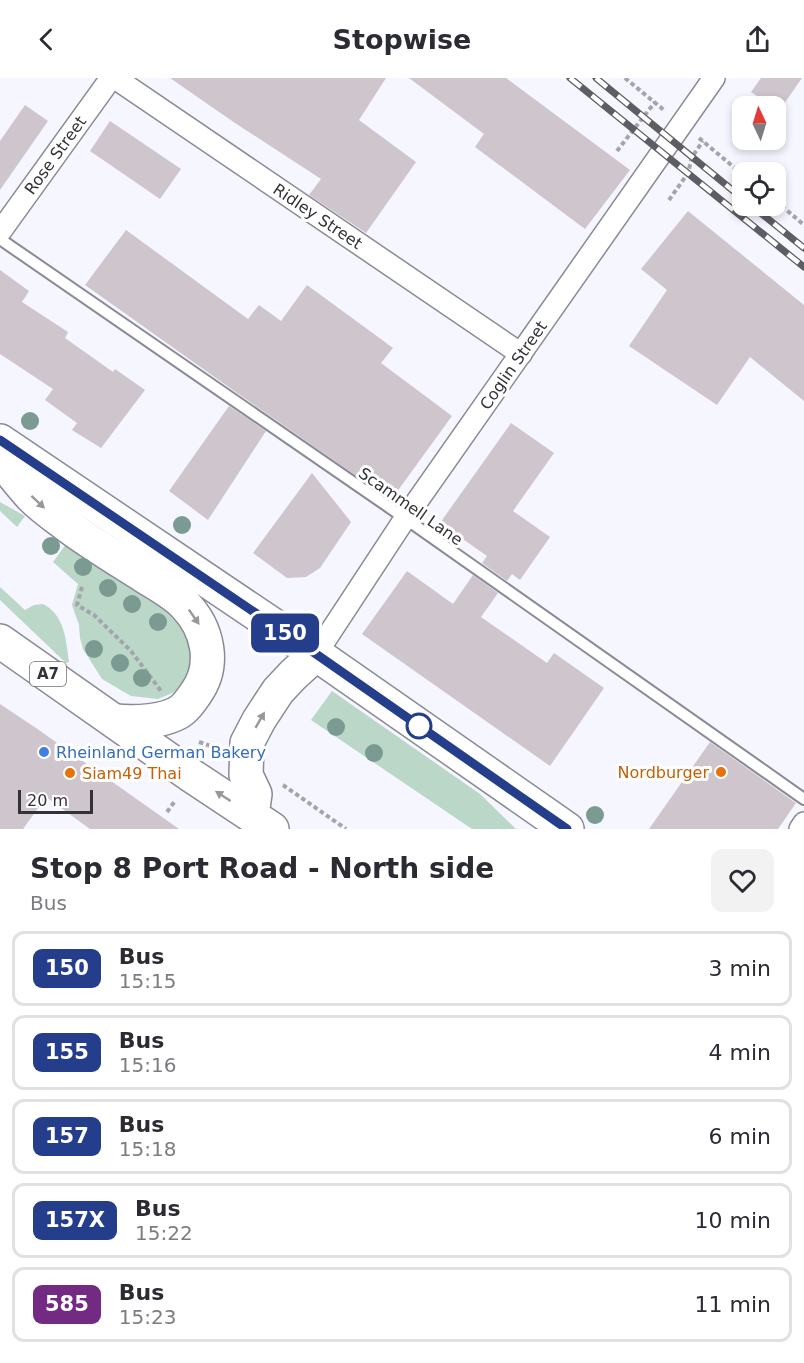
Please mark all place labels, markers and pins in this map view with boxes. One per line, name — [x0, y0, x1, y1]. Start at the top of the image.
unlabelled marker — [406, 713, 432, 739]
place label: Rheinland German Bakery — [56, 743, 266, 762]
marker: Rheinland German Bakery — [37, 745, 51, 759]
place label: Nordburger — [618, 763, 709, 782]
place label: Siam49 Thai — [82, 764, 182, 783]
marker: Nordburger — [714, 765, 728, 779]
marker: Siam49 Thai — [63, 766, 77, 780]

